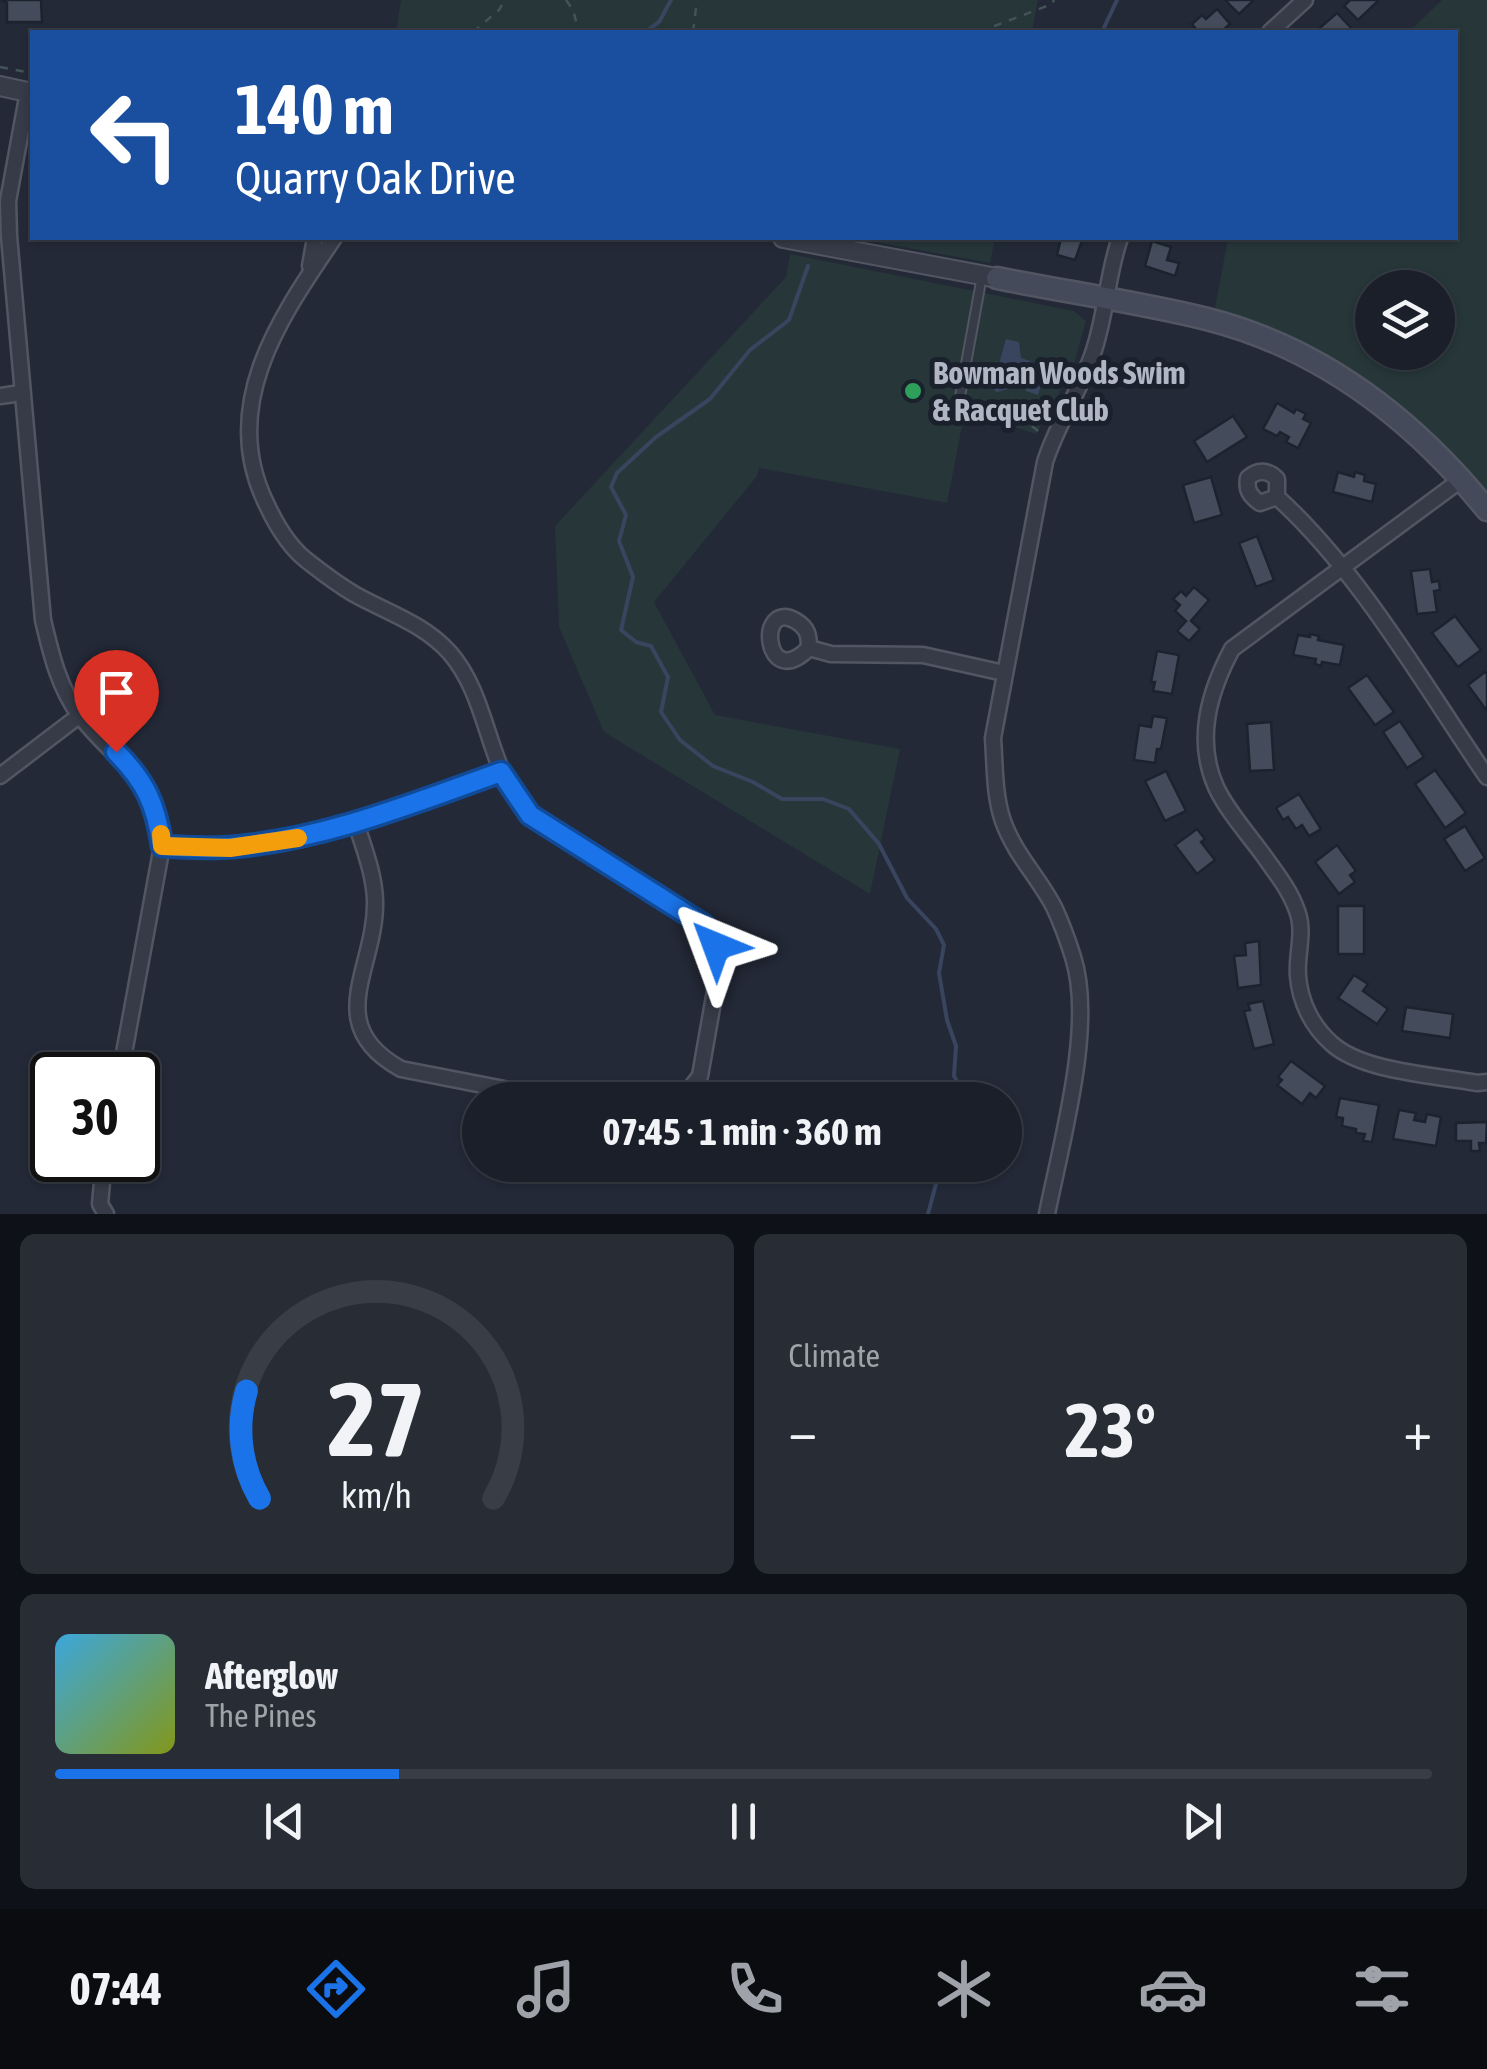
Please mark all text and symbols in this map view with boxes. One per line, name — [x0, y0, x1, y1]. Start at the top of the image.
text: 140 m — [235, 69, 394, 149]
icon: left — [70, 70, 200, 200]
text: Quarry Oak Drive — [235, 152, 516, 204]
map controls — [1355, 270, 1455, 370]
button: layers — [1355, 270, 1455, 370]
place label: Bowman Woods Swim & Racquet Club — [933, 354, 1186, 428]
marker: Bowman Woods Swim & Racquet Club — [902, 380, 924, 402]
pin — [74, 650, 159, 753]
icon: arrive — [89, 665, 144, 720]
position arrow — [664, 894, 768, 998]
speed limit sign: 30 — [30, 1052, 160, 1182]
text: 07:45 · 1 min · 360 m — [602, 1110, 882, 1153]
text: Climate — [789, 1337, 880, 1374]
text: 27 — [328, 1359, 426, 1478]
text: 23° — [1065, 1387, 1156, 1473]
text: − — [789, 1399, 817, 1462]
text: + — [1403, 1399, 1432, 1462]
text: km/h — [341, 1475, 412, 1516]
text: Afterglow — [205, 1654, 338, 1697]
text: The Pines — [205, 1697, 317, 1734]
icon: previous — [257, 1794, 312, 1849]
icon: pause — [716, 1794, 771, 1849]
icon: next — [1175, 1794, 1230, 1849]
icon: directions — [301, 1954, 371, 2024]
icon: music — [511, 1954, 581, 2024]
icon: phone — [720, 1954, 790, 2024]
icon: climate — [929, 1954, 999, 2024]
icon: car — [1138, 1954, 1208, 2024]
icon: filters — [1347, 1954, 1417, 2024]
text: 07:44 — [70, 1963, 162, 2015]

